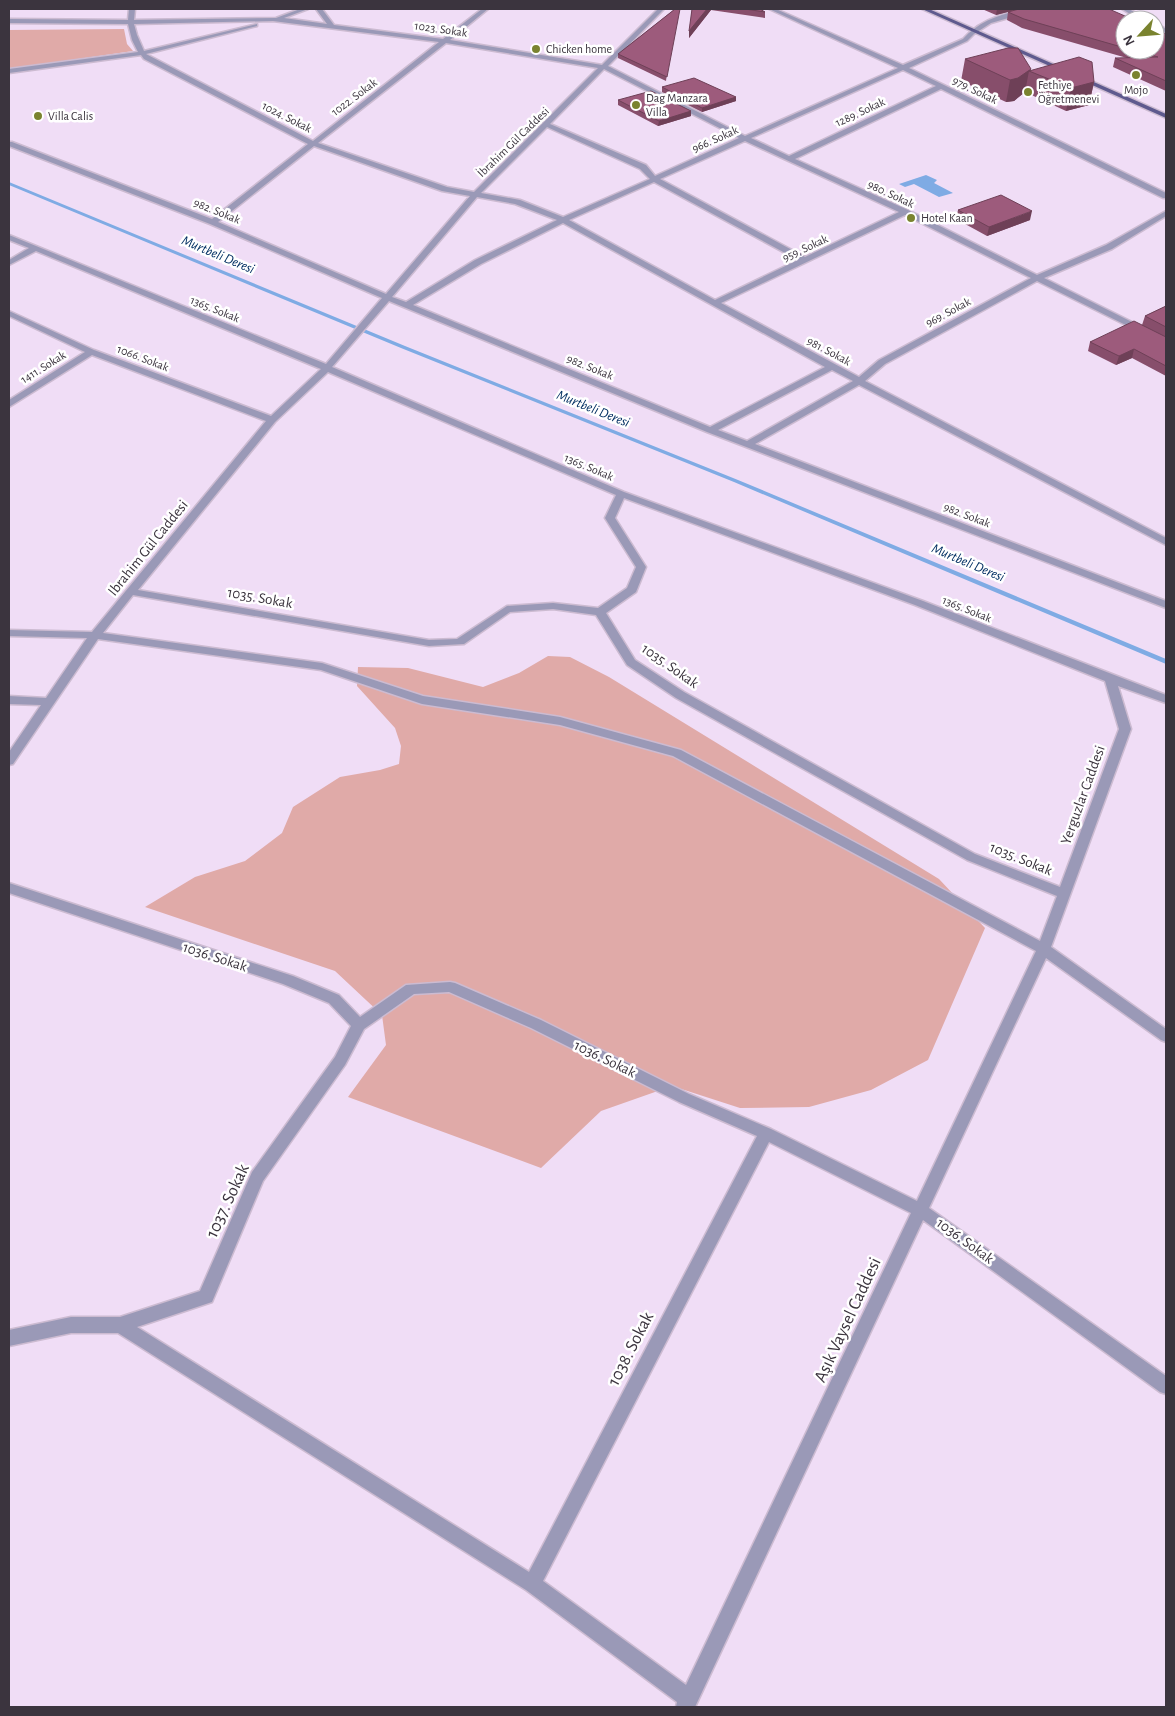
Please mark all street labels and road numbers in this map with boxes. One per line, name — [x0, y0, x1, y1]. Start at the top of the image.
street label: 1023. Sokak — [414, 19, 469, 39]
street label: 979. Sokak — [951, 74, 1000, 106]
street label: 1022. Sokak — [329, 76, 379, 118]
street label: 1289. Sokak — [833, 95, 887, 129]
street label: 1024. Sokak — [260, 99, 314, 135]
street label: İbrahim Gül Caddesi — [474, 104, 551, 179]
street label: 966. Sokak — [690, 123, 740, 154]
street label: 980. Sokak — [866, 178, 917, 210]
street label: 982. Sokak — [192, 196, 242, 226]
street label: 959. Sokak — [780, 232, 830, 264]
street label: 1365. Sokak — [189, 294, 242, 325]
street label: 969. Sokak — [923, 295, 973, 329]
street label: 981. Sokak — [805, 334, 853, 368]
street label: 1066. Sokak — [116, 343, 171, 373]
street label: 1411. Sokak — [18, 348, 68, 385]
street label: 982. Sokak — [565, 352, 615, 382]
street label: 1365. Sokak — [563, 451, 616, 483]
street label: Ibrahim Gül Caddesi — [105, 497, 191, 599]
street label: 982. Sokak — [942, 501, 993, 530]
street label: 1035. Sokak — [226, 585, 294, 611]
street label: 1365. Sokak — [941, 594, 994, 625]
street label: 1035. Sokak — [639, 641, 701, 691]
street label: Yerguzlar Caddesi — [1058, 744, 1108, 846]
street label: 1035. Sokak — [988, 840, 1055, 878]
street label: 1036. Sokak — [181, 940, 249, 974]
street label: 1036. Sokak — [572, 1038, 638, 1080]
street label: 1037. Sokak — [203, 1161, 253, 1241]
street label: 1036. Sokak — [934, 1215, 997, 1267]
street label: Aşık Vaysel Caddesi — [811, 1255, 885, 1385]
street label: 1038. Sokak — [605, 1309, 658, 1389]

